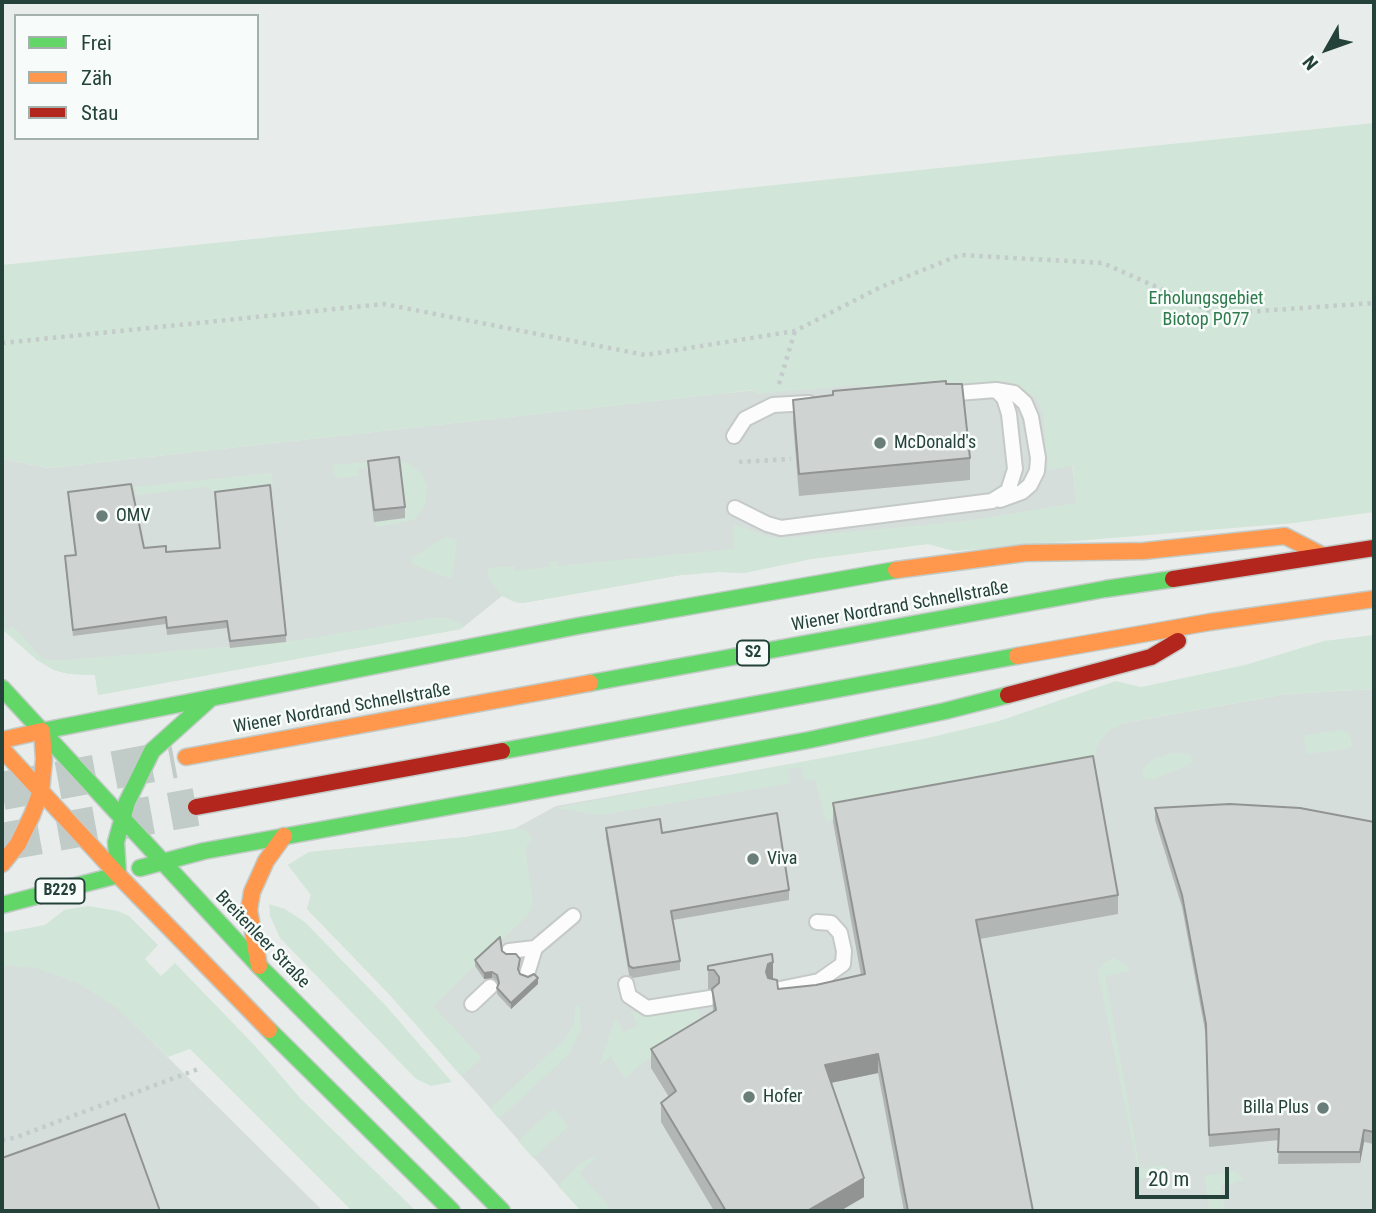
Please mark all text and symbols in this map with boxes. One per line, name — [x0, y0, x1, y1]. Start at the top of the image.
legend — [14, 14, 259, 140]
north arrow — [1292, 14, 1362, 84]
text: Frei — [81, 31, 112, 55]
text: N — [1298, 51, 1323, 75]
text: Zäh — [81, 66, 112, 90]
text: Stau — [81, 101, 118, 125]
park label: Erholungsgebiet Biotop P077 — [1149, 288, 1263, 330]
place label: McDonald's — [894, 432, 976, 454]
marker: McDonald's — [872, 435, 888, 451]
place label: OMV — [116, 505, 151, 527]
marker: OMV — [94, 508, 110, 524]
street label: Wiener Nordrand Schnellstraße — [790, 577, 1010, 637]
road number: S2 — [737, 640, 769, 666]
street label: Wiener Nordrand Schnellstraße — [232, 679, 452, 739]
place label: Viva — [767, 848, 797, 870]
marker: Viva — [745, 851, 761, 867]
road number: B229 — [36, 878, 84, 904]
street label: Breitenleer Straße — [210, 887, 314, 993]
place label: Hofer — [763, 1086, 803, 1108]
marker: Hofer — [741, 1089, 757, 1105]
place label: Billa Plus — [1243, 1097, 1309, 1119]
marker: Billa Plus — [1315, 1100, 1331, 1116]
scale bar — [1138, 1154, 1232, 1198]
text: 20 m — [1148, 1167, 1189, 1191]

